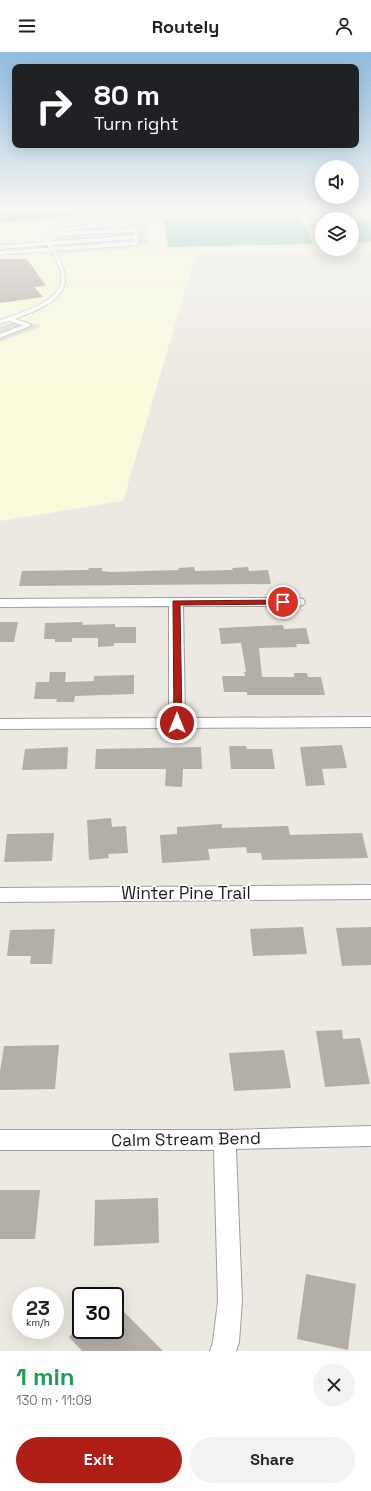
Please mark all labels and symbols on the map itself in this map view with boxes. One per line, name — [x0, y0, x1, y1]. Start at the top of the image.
pin — [266, 585, 300, 619]
position arrow — [156, 702, 198, 744]
street label: Winter Pine Trail — [121, 882, 251, 904]
street label: Calm Stream Bend — [111, 1127, 261, 1151]
speed limit sign: 30 — [72, 1287, 124, 1339]

